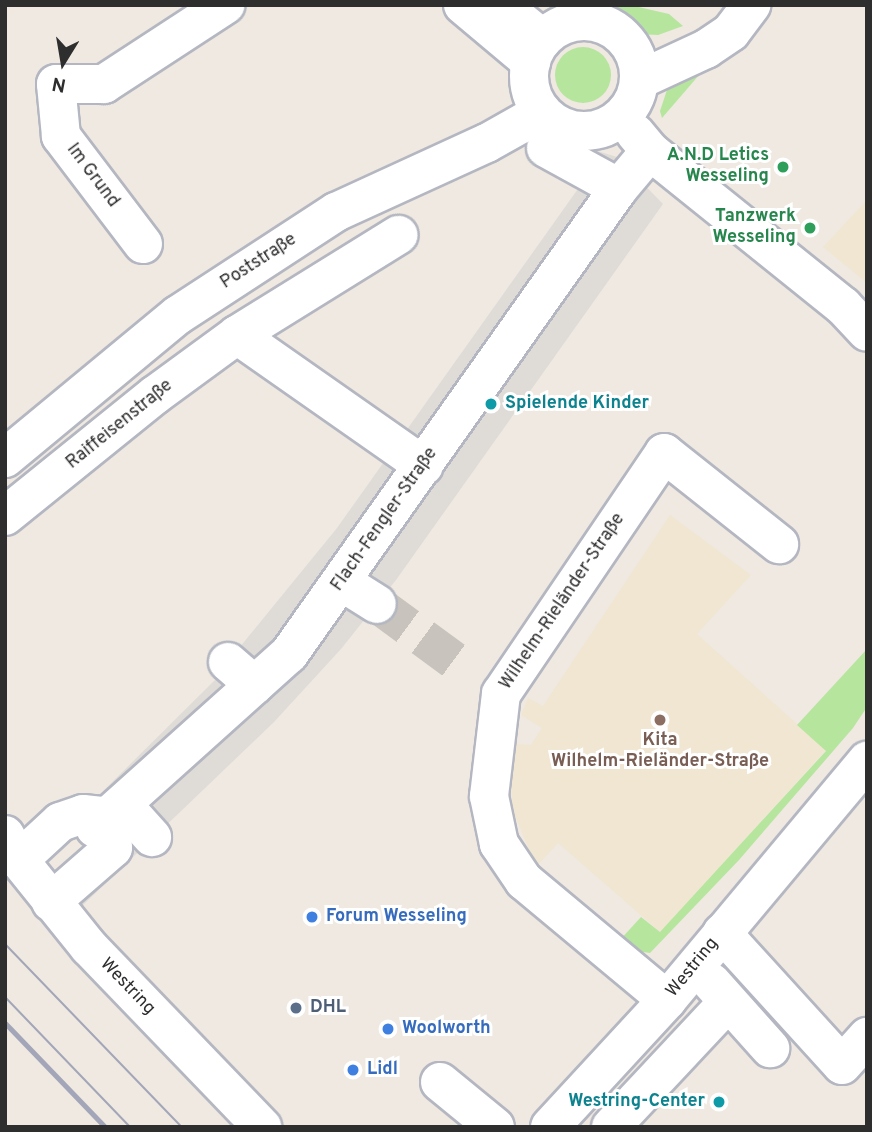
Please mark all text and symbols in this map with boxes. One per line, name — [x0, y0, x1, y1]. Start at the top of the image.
north arrow — [28, 28, 98, 98]
text: N — [50, 71, 68, 97]
street label: Im Grund — [61, 140, 123, 212]
place label: A.N.D Letics Wesseling — [667, 146, 769, 188]
marker: A.N.D Letics Wesseling — [775, 159, 791, 175]
place label: Tanzwerk Wesseling — [713, 207, 796, 249]
marker: Tanzwerk Wesseling — [802, 220, 818, 236]
street label: Poststraße — [217, 229, 301, 295]
street label: Raiffeisenstraße — [62, 376, 178, 474]
place label: Spielende Kinder — [505, 393, 649, 415]
marker: Spielende Kinder — [483, 396, 499, 412]
street label: Flach-Fengler-Straße — [327, 444, 443, 596]
street label: Wilhelm-Rieländer-Straße — [496, 510, 630, 694]
marker: Kita Wilhelm-Rieländer-Straße — [652, 712, 668, 728]
place label: Kita Wilhelm-Rieländer-Straße — [551, 731, 769, 774]
place label: Forum Wesseling — [326, 906, 467, 928]
marker: Forum Wesseling — [304, 909, 320, 925]
street label: Westring — [662, 934, 724, 1002]
street label: Westring — [95, 954, 159, 1020]
place label: DHL — [310, 997, 346, 1019]
marker: DHL — [288, 1000, 304, 1016]
place label: Woolworth — [402, 1018, 491, 1040]
marker: Woolworth — [380, 1021, 396, 1037]
place label: Lidl — [367, 1059, 398, 1081]
marker: Lidl — [345, 1062, 361, 1078]
place label: Westring-Center — [568, 1091, 705, 1113]
marker: Westring-Center — [711, 1094, 727, 1110]

